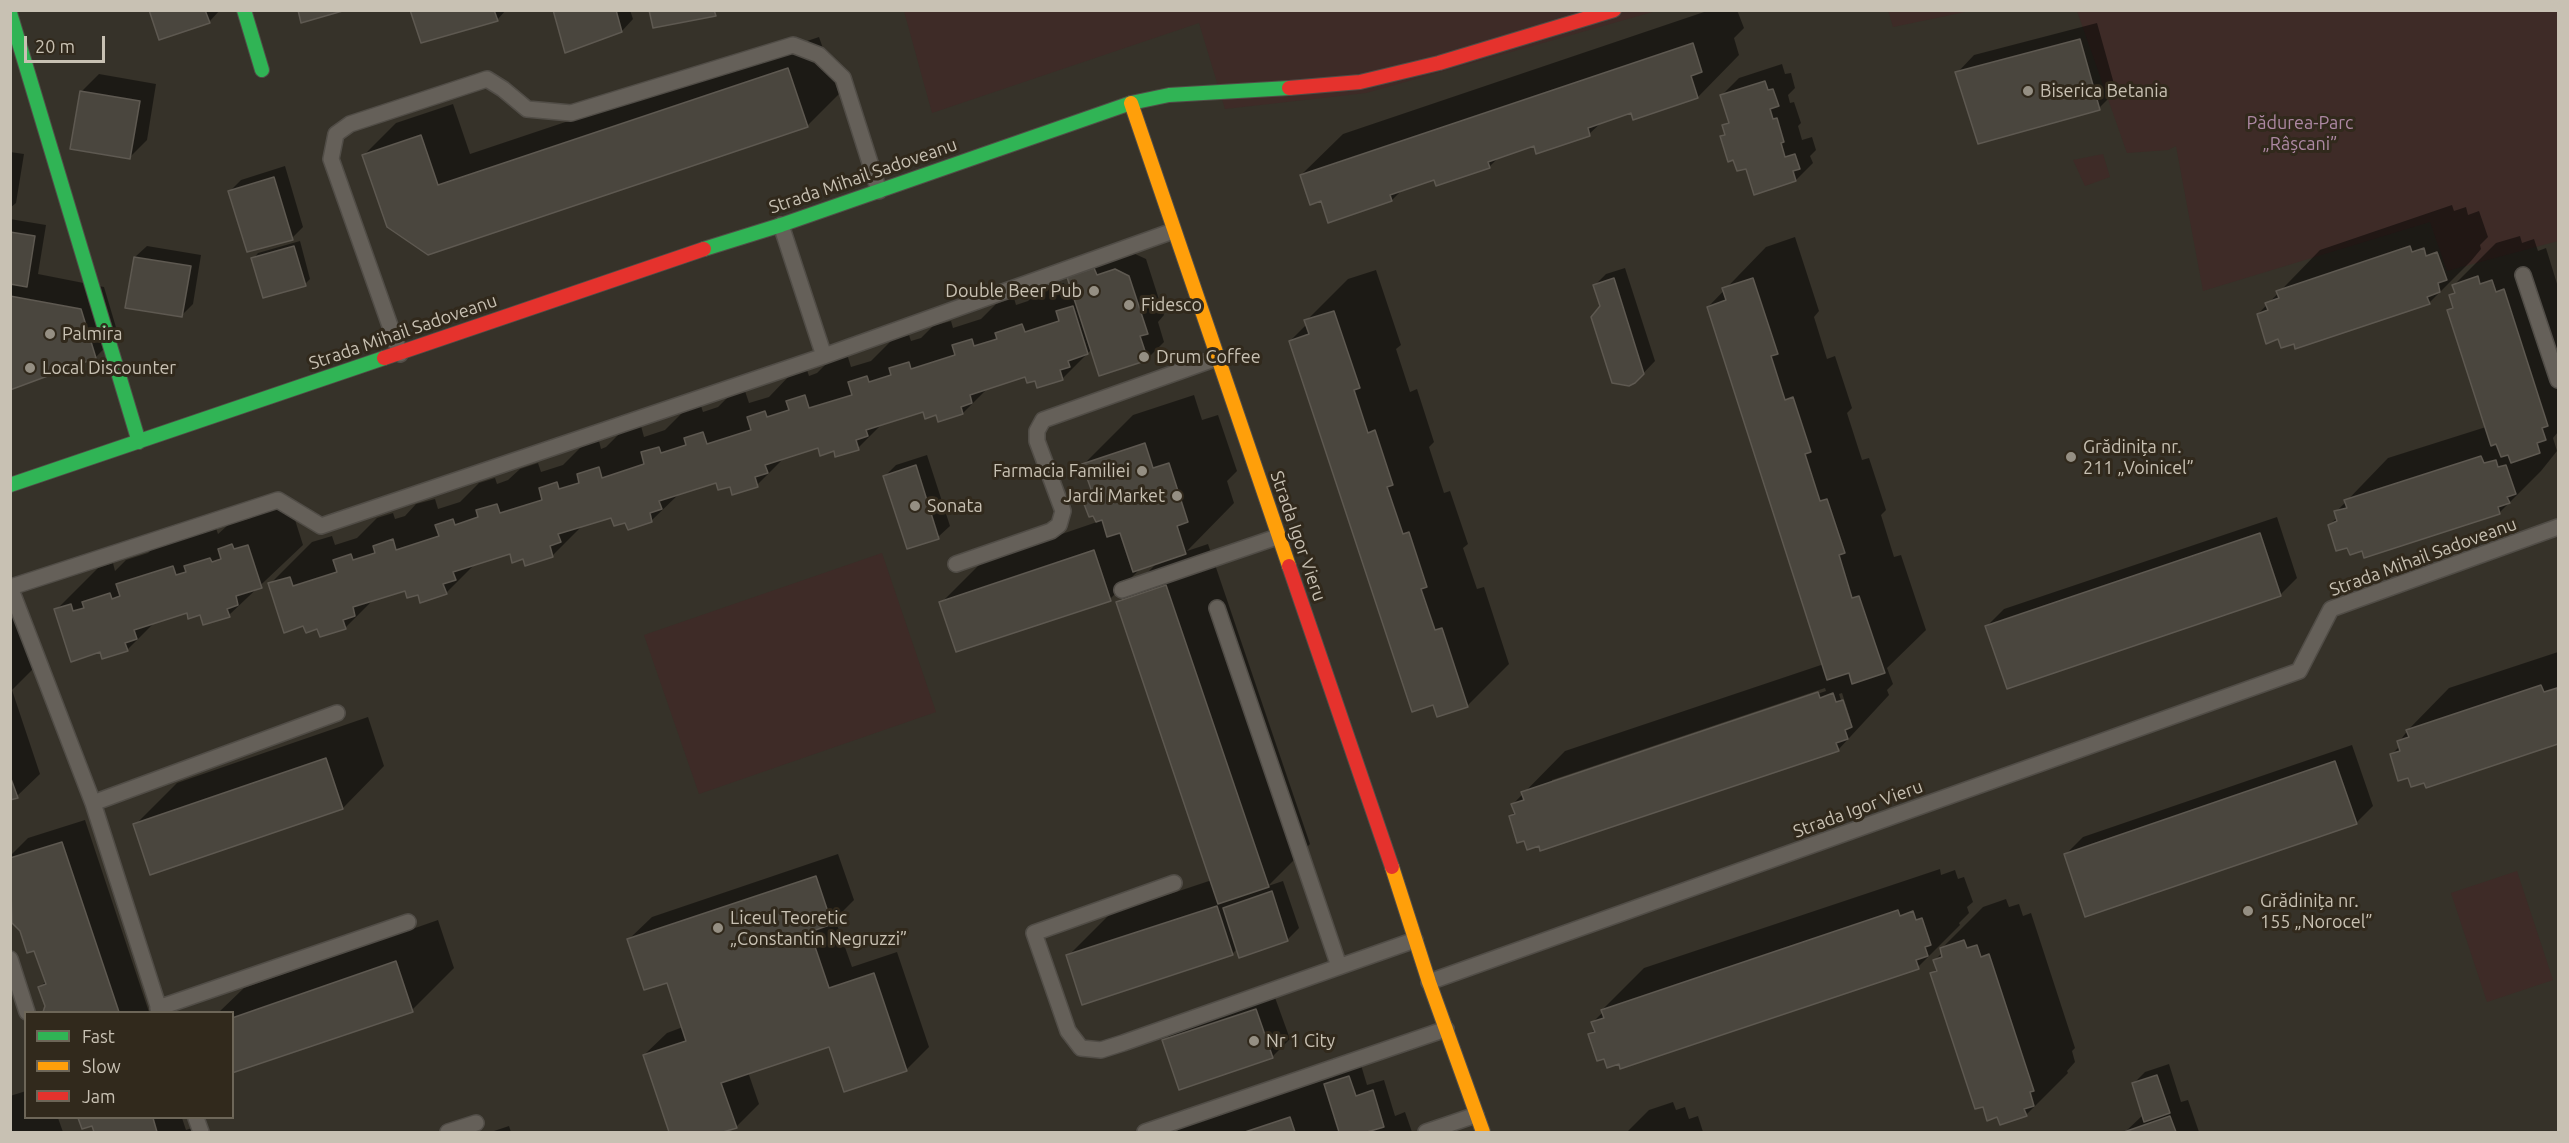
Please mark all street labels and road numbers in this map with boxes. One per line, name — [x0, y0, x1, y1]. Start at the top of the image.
street label: Strada Mihail Sadoveanu — [766, 134, 960, 218]
street label: Strada Mihail Sadoveanu — [306, 290, 500, 374]
street label: Strada Igor Vieru — [1266, 468, 1330, 604]
street label: Strada Mihail Sadoveanu — [2327, 513, 2519, 601]
street label: Strada Igor Vieru — [1790, 776, 1926, 842]

